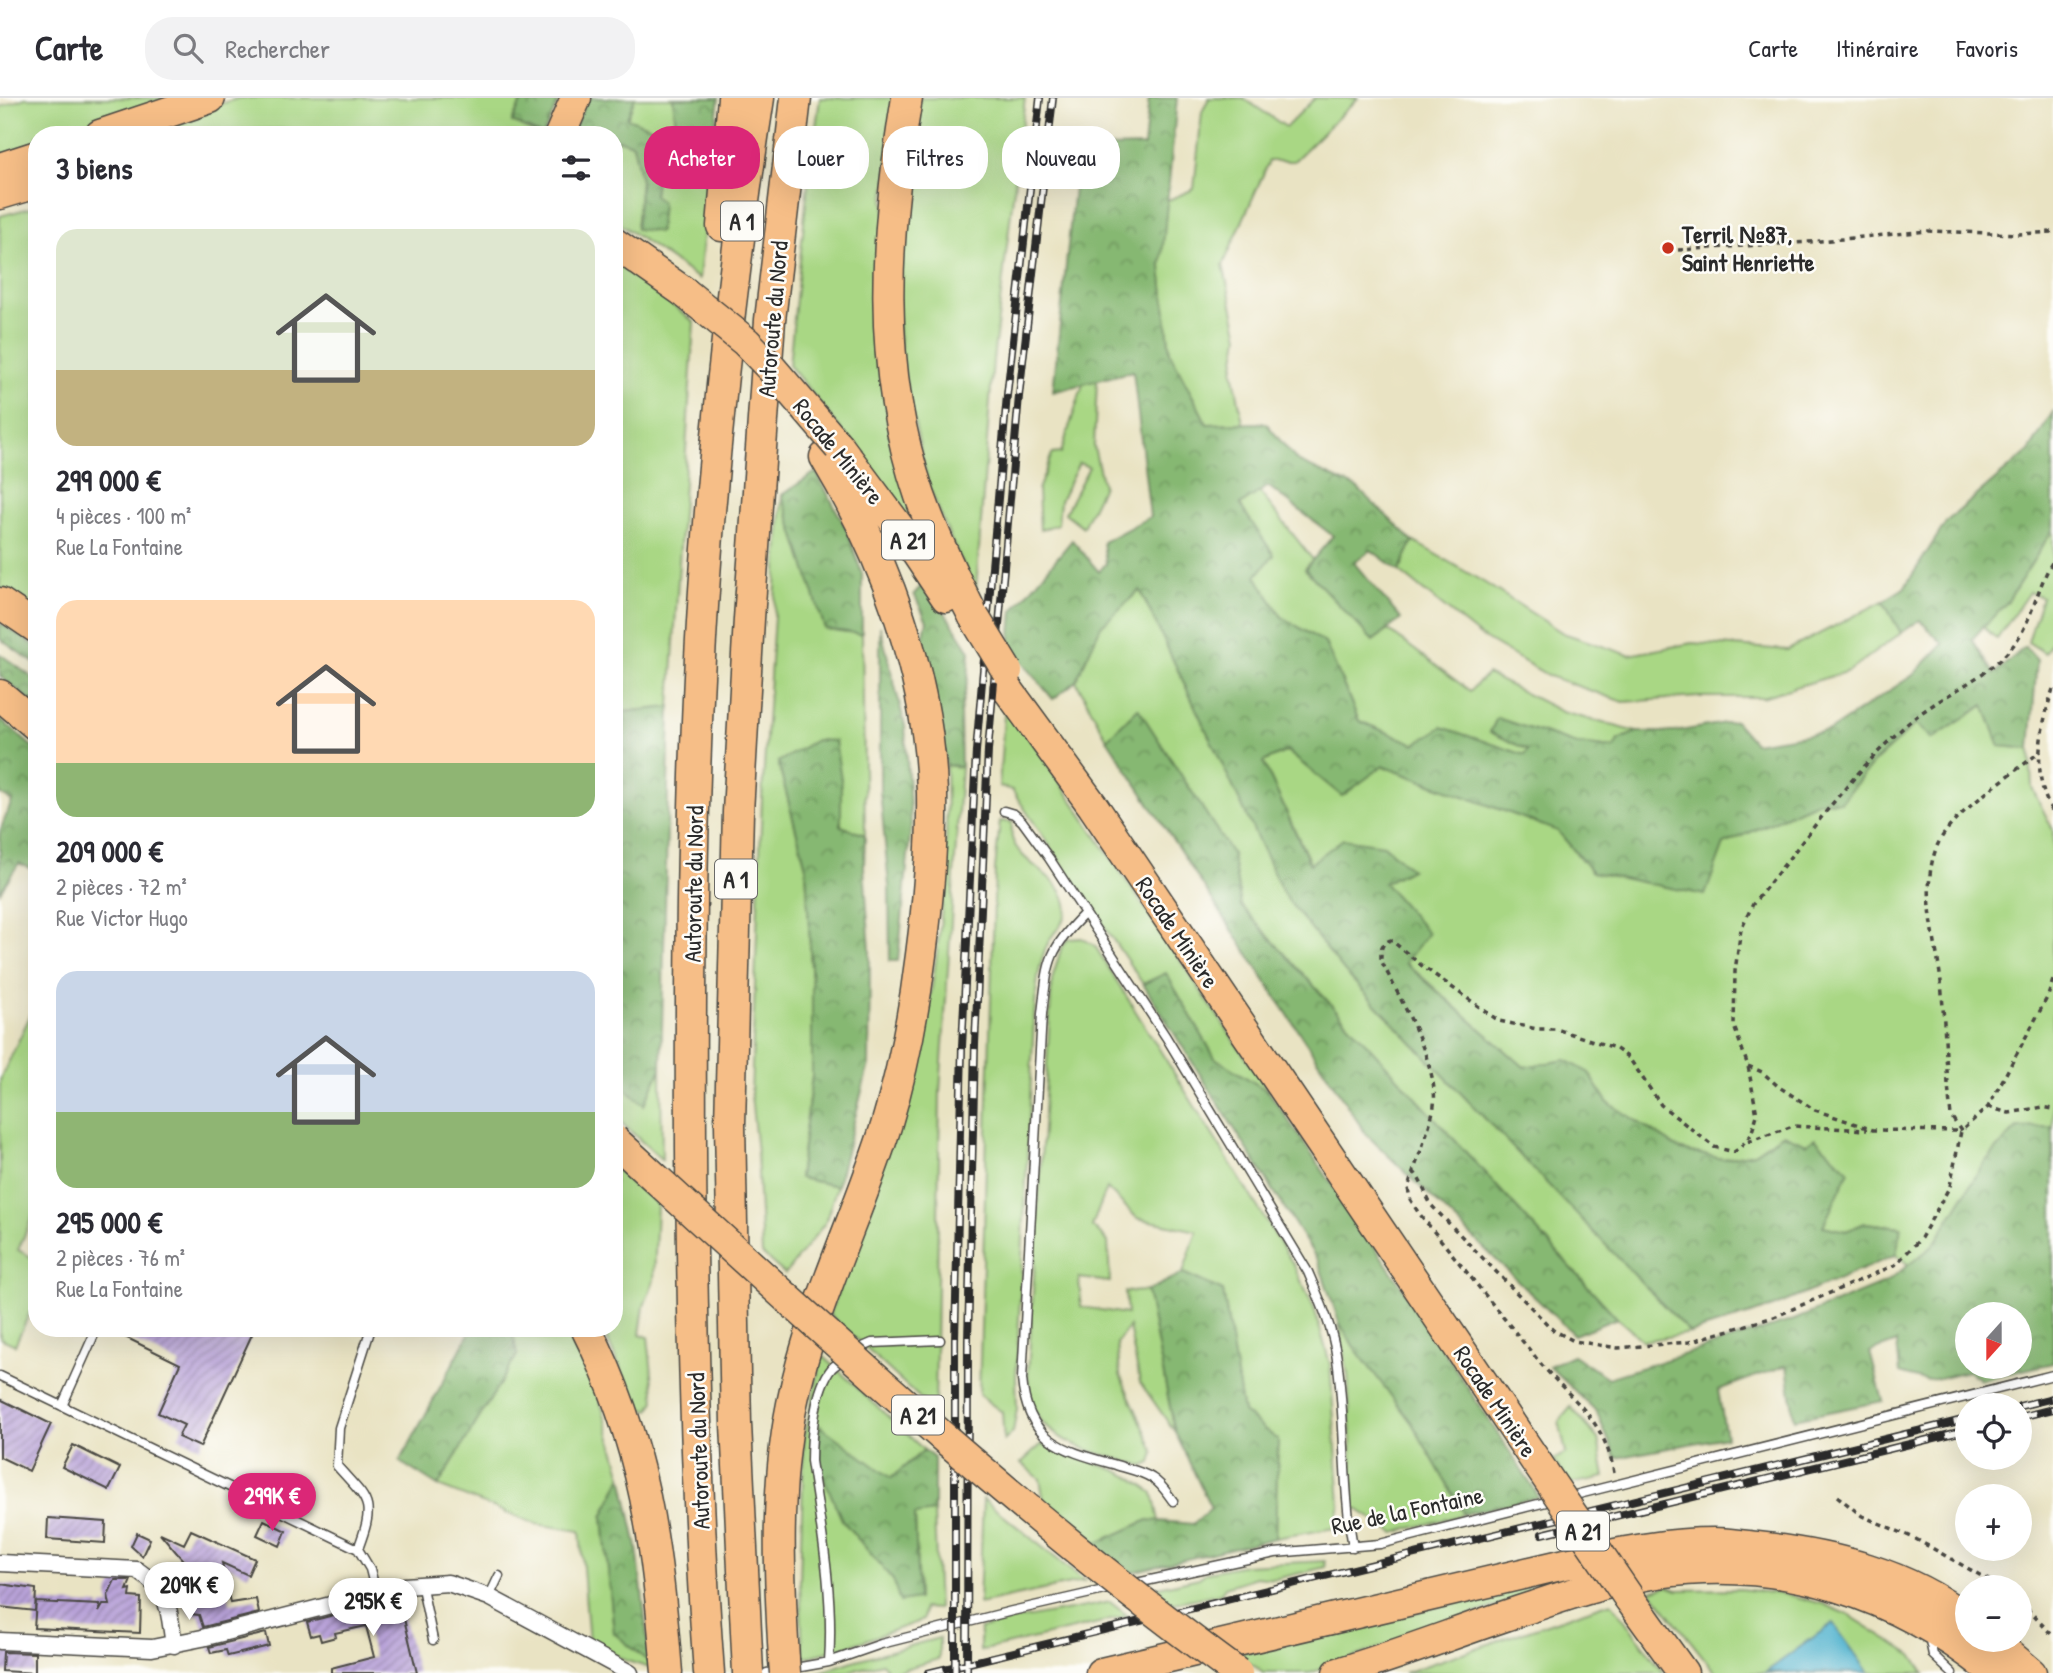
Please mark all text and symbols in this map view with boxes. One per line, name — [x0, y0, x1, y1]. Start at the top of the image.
search box — [145, 17, 635, 80]
text: Carte — [35, 26, 103, 70]
icon: search — [169, 29, 207, 67]
text: Rechercher — [225, 31, 330, 66]
text: Carte — [1748, 32, 1798, 64]
text: Itinéraire — [1836, 32, 1918, 64]
text: Favoris — [1956, 32, 2018, 64]
chip: Acheter — [644, 126, 760, 189]
chip: Louer — [774, 126, 869, 189]
chip: Filtres — [883, 126, 988, 189]
chip: Nouveau — [1002, 126, 1120, 189]
text: 3 biens — [56, 148, 132, 188]
icon: filters — [557, 149, 595, 187]
road number: A 1 — [721, 202, 763, 240]
place label: Terril №87, Saint Henriette — [1681, 218, 1815, 278]
street label: Autoroute du Nord — [749, 240, 795, 398]
marker: Terril №87, Saint Henriette — [1660, 240, 1676, 256]
icon: home — [263, 275, 389, 401]
street label: Rocade Minière — [786, 391, 892, 511]
text: 299 000 € — [56, 460, 161, 500]
text: 4 pièces · 100 m² — [56, 500, 191, 531]
road number: A 21 — [882, 520, 934, 560]
text: Rue La Fontaine — [56, 531, 183, 562]
icon: home — [263, 646, 389, 772]
street label: Autoroute du Nord — [676, 805, 710, 963]
text: 209 000 € — [56, 831, 163, 871]
road number: A 1 — [715, 860, 757, 898]
street label: Rocade Minière — [1129, 870, 1227, 994]
text: 2 pièces · 72 m² — [56, 871, 187, 902]
text: Rue Victor Hugo — [56, 902, 188, 933]
icon: home — [263, 1017, 389, 1143]
text: 295 000 € — [56, 1202, 162, 1242]
text: 2 pièces · 76 m² — [56, 1242, 185, 1273]
text: Rue La Fontaine — [56, 1273, 183, 1304]
north arrow — [1955, 1302, 2032, 1379]
map controls — [1955, 1302, 2032, 1652]
street label: Rocade Minière — [1447, 1339, 1545, 1463]
street label: Autoroute du Nord — [679, 1372, 717, 1530]
button: locate — [1955, 1393, 2032, 1470]
road number: A 21 — [892, 1396, 944, 1434]
pin: 299K € — [215, 1474, 329, 1533]
street label: Rue de la Fontaine — [1328, 1478, 1486, 1542]
text: 299K € — [244, 1480, 300, 1511]
button: + — [1955, 1484, 2032, 1561]
road number: A 21 — [1557, 1512, 1609, 1550]
pin: 209K € — [132, 1562, 246, 1622]
text: 209K € — [160, 1569, 218, 1600]
button: − — [1955, 1575, 2032, 1652]
pin: 295K € — [316, 1578, 430, 1638]
text: 295K € — [344, 1585, 402, 1616]

